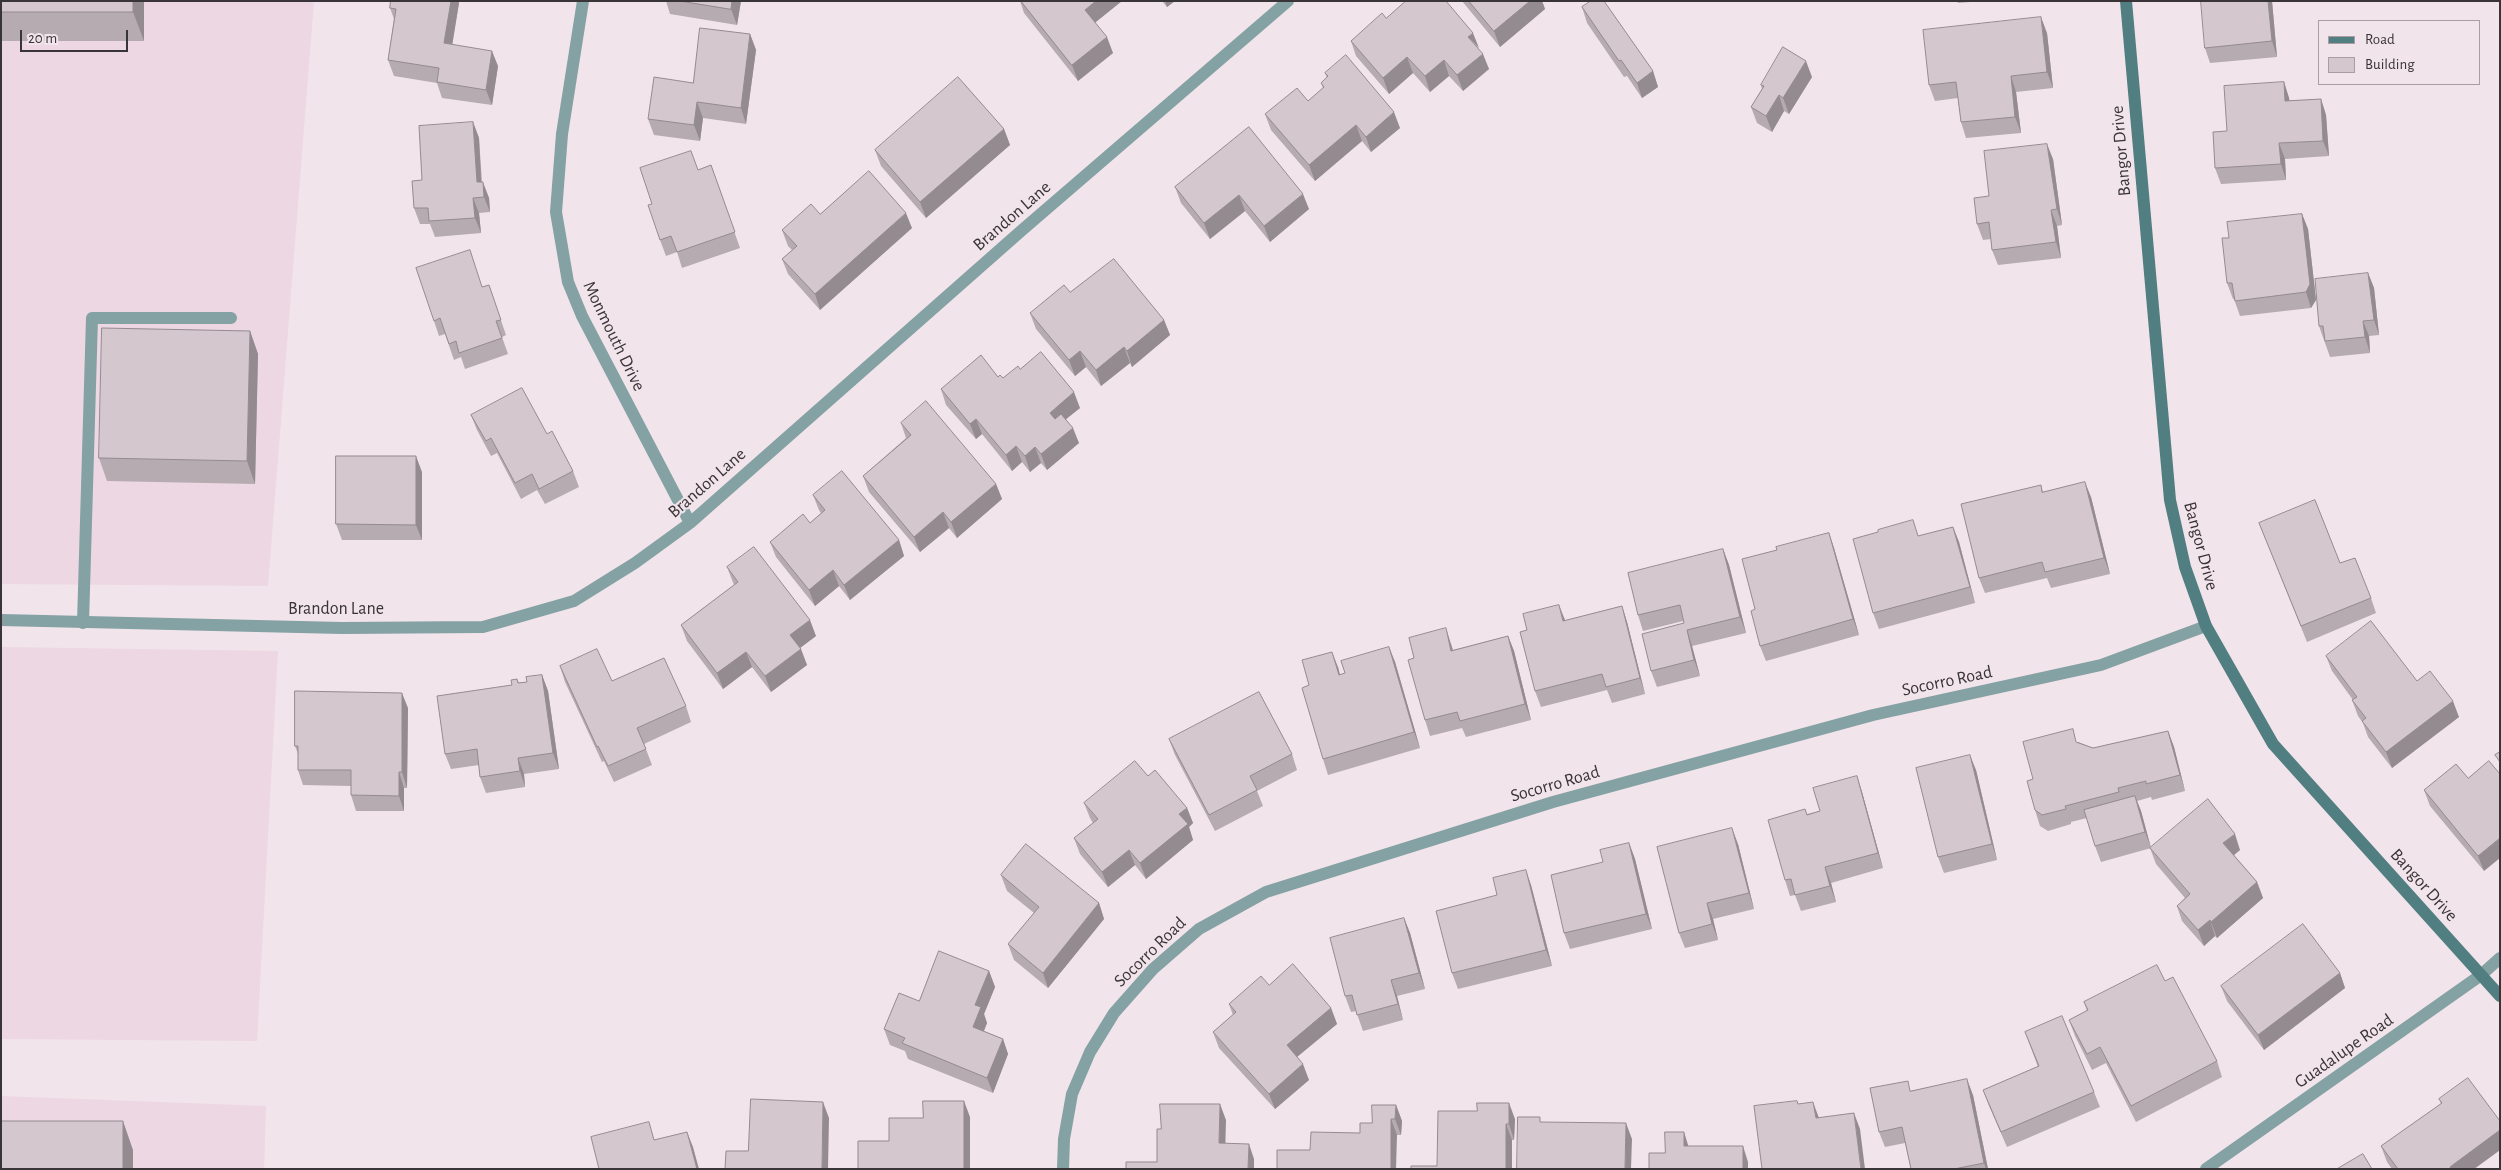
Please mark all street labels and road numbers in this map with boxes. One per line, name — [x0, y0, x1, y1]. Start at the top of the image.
street label: Bangor Drive — [2106, 105, 2136, 197]
street label: Brandon Lane — [969, 176, 1055, 256]
street label: Monmouth Drive — [578, 278, 650, 394]
street label: Brandon Lane — [664, 443, 750, 523]
street label: Bangor Drive — [2179, 499, 2223, 593]
street label: Brandon Lane — [288, 598, 384, 620]
street label: Socorro Road — [1900, 661, 1994, 701]
street label: Socorro Road — [1508, 761, 1602, 807]
street label: Bangor Drive — [2386, 844, 2462, 926]
street label: Socorro Road — [1109, 912, 1191, 992]
street label: Guadalupe Road — [2291, 1009, 2397, 1093]

